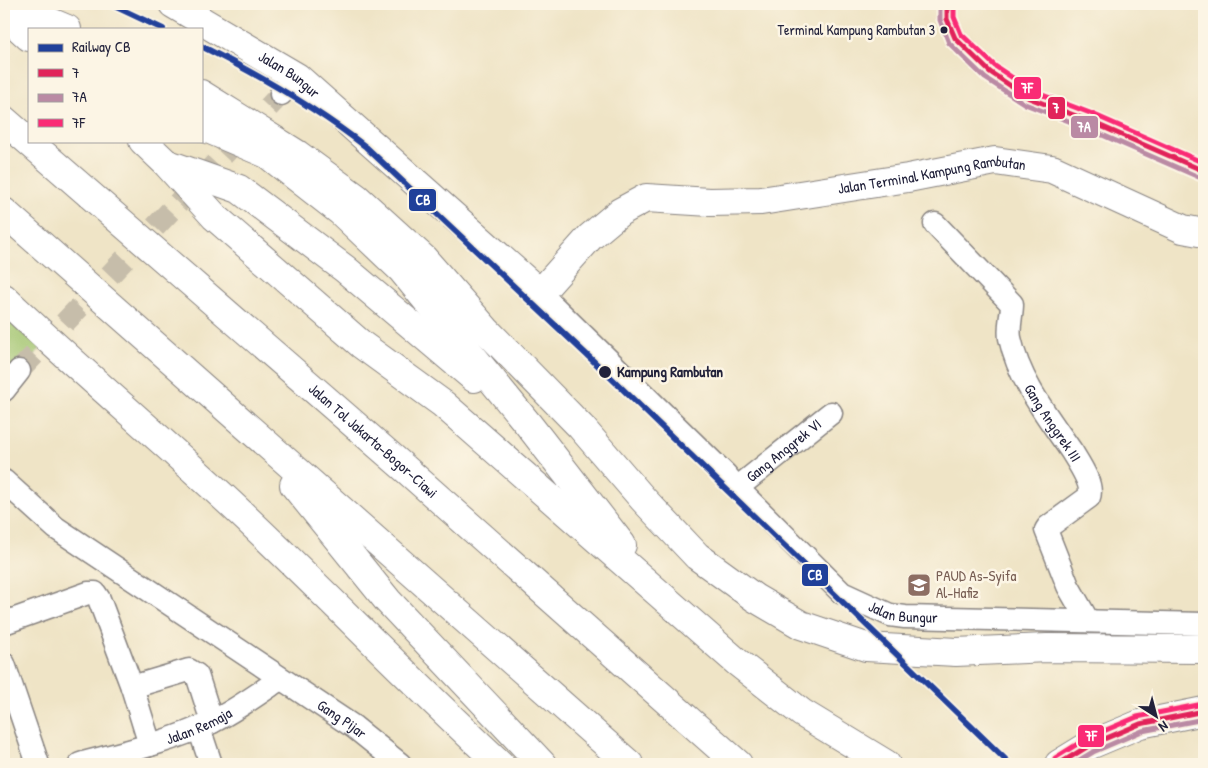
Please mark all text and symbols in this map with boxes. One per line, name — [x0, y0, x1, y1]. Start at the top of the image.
place label: Terminal Kampung Rambutan 3 — [778, 20, 935, 40]
marker: Terminal Kampung Rambutan 3 — [939, 25, 949, 35]
legend — [28, 28, 202, 142]
text: Railway CB — [72, 36, 131, 57]
street label: Jalan Bungur — [255, 46, 325, 103]
text: 7 — [72, 62, 79, 83]
line badge: 7F — [1013, 76, 1042, 100]
text: 7F — [1020, 78, 1034, 97]
text: 7A — [72, 86, 87, 107]
line badge: 7 — [1047, 96, 1066, 120]
text: 7 — [1052, 98, 1060, 117]
text: 7F — [72, 112, 85, 133]
line badge: 7A — [1070, 115, 1099, 139]
text: 7A — [1076, 117, 1091, 136]
street label: Jalan Terminal Kampung Rambutan — [836, 150, 1027, 199]
line badge: CB — [408, 188, 437, 212]
text: CB — [416, 190, 430, 209]
place label: Kampung Rambutan — [617, 361, 723, 383]
marker: Kampung Rambutan — [597, 364, 613, 380]
street label: Jalan Tol Jakarta–Bogor–Ciawi — [304, 378, 442, 503]
street label: Gang Anggrek III — [1019, 380, 1086, 466]
street label: Gang Anggrek VI — [742, 414, 826, 487]
line badge: CB — [801, 563, 829, 587]
text: CB — [808, 565, 822, 584]
place label: PAUD As-Syifa Al-Hafiz — [936, 565, 1016, 603]
school or university icon: PAUD As-Syifa Al-Hafiz — [906, 572, 932, 598]
street label: Jalan Bungur — [865, 596, 938, 628]
north arrow — [1130, 690, 1180, 740]
street label: Gang Pijar — [313, 694, 372, 743]
street label: Jalan Remaja — [163, 702, 236, 749]
text: N — [1155, 717, 1173, 737]
line badge: 7F — [1077, 724, 1105, 748]
text: 7F — [1084, 726, 1098, 745]

